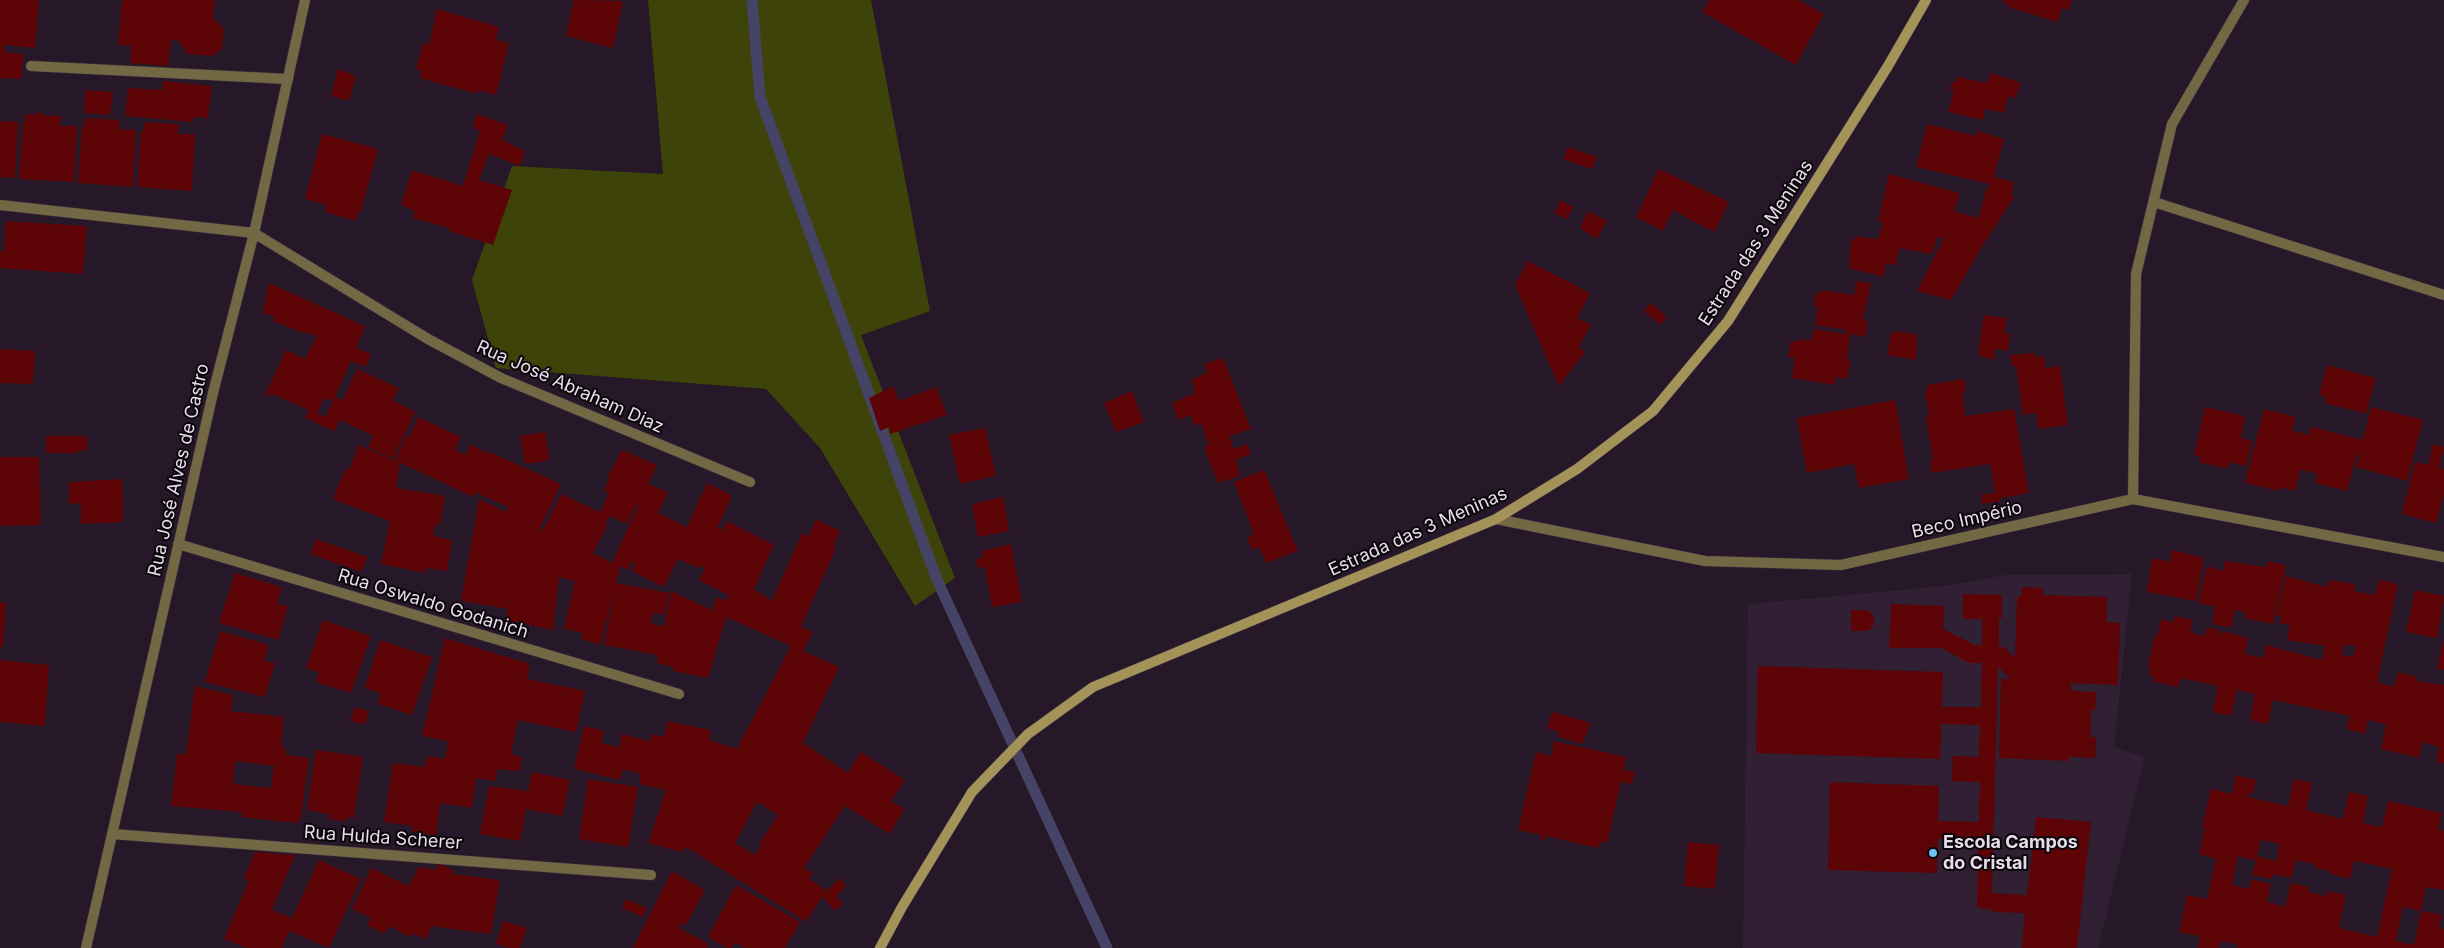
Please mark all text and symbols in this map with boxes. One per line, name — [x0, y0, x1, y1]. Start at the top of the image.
street label: Estrada das 3 Meninas — [1694, 156, 1818, 330]
street label: Rua José Abraham Diaz — [473, 336, 667, 438]
street label: Rua José Alves de Castro — [144, 362, 214, 578]
street label: Estrada das 3 Meninas — [1325, 483, 1511, 581]
street label: Beco Império — [1910, 497, 2024, 543]
street label: Rua Oswaldo Godanich — [335, 565, 531, 643]
street label: Rua Hulda Scherer — [303, 822, 463, 854]
place label: Escola Campos do Cristal — [1943, 832, 2078, 874]
marker: Escola Campos do Cristal — [1927, 847, 1939, 859]

